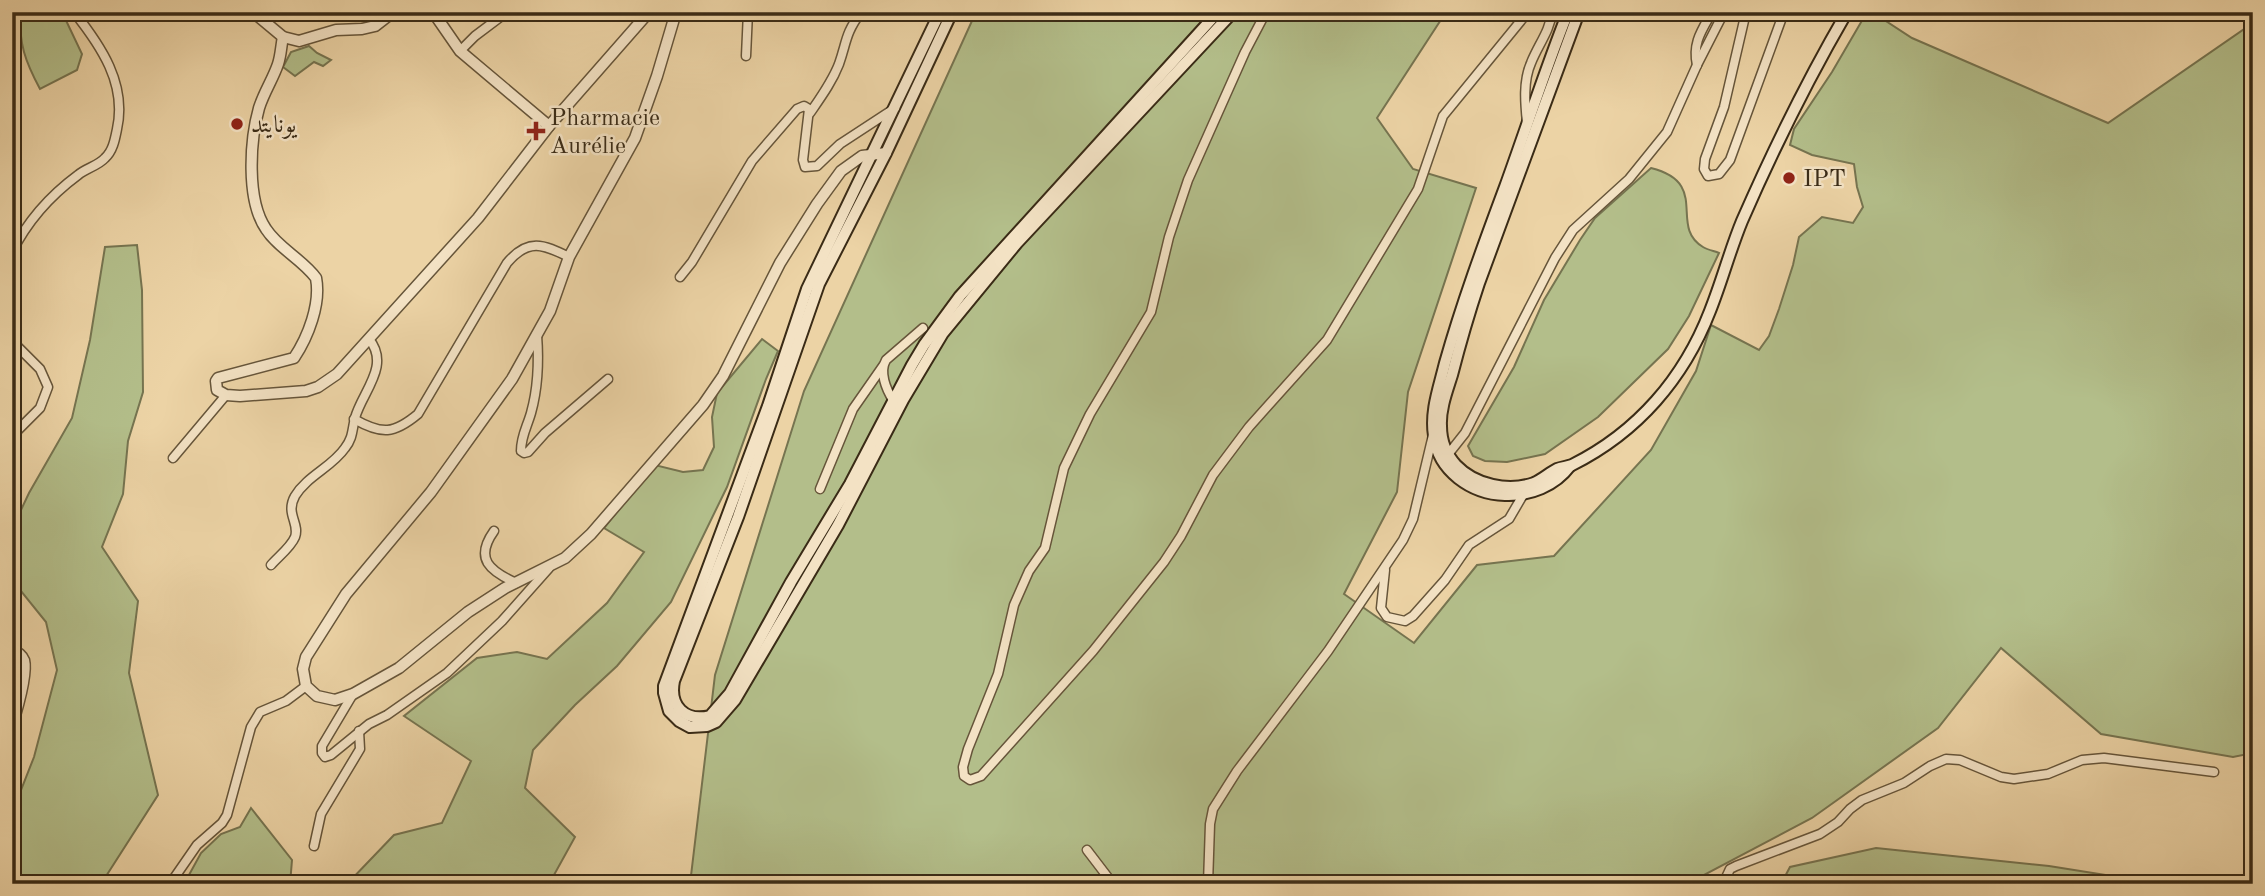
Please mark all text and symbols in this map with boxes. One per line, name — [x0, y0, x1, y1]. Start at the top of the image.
place label: Pharmacie Aurélie — [550, 107, 660, 159]
place label: يونايتد — [251, 114, 298, 139]
marker: يونايتد — [229, 116, 245, 132]
marker: Pharmacie Aurélie — [528, 123, 544, 139]
place label: IPT — [1803, 168, 1846, 192]
marker: IPT — [1781, 170, 1797, 186]

